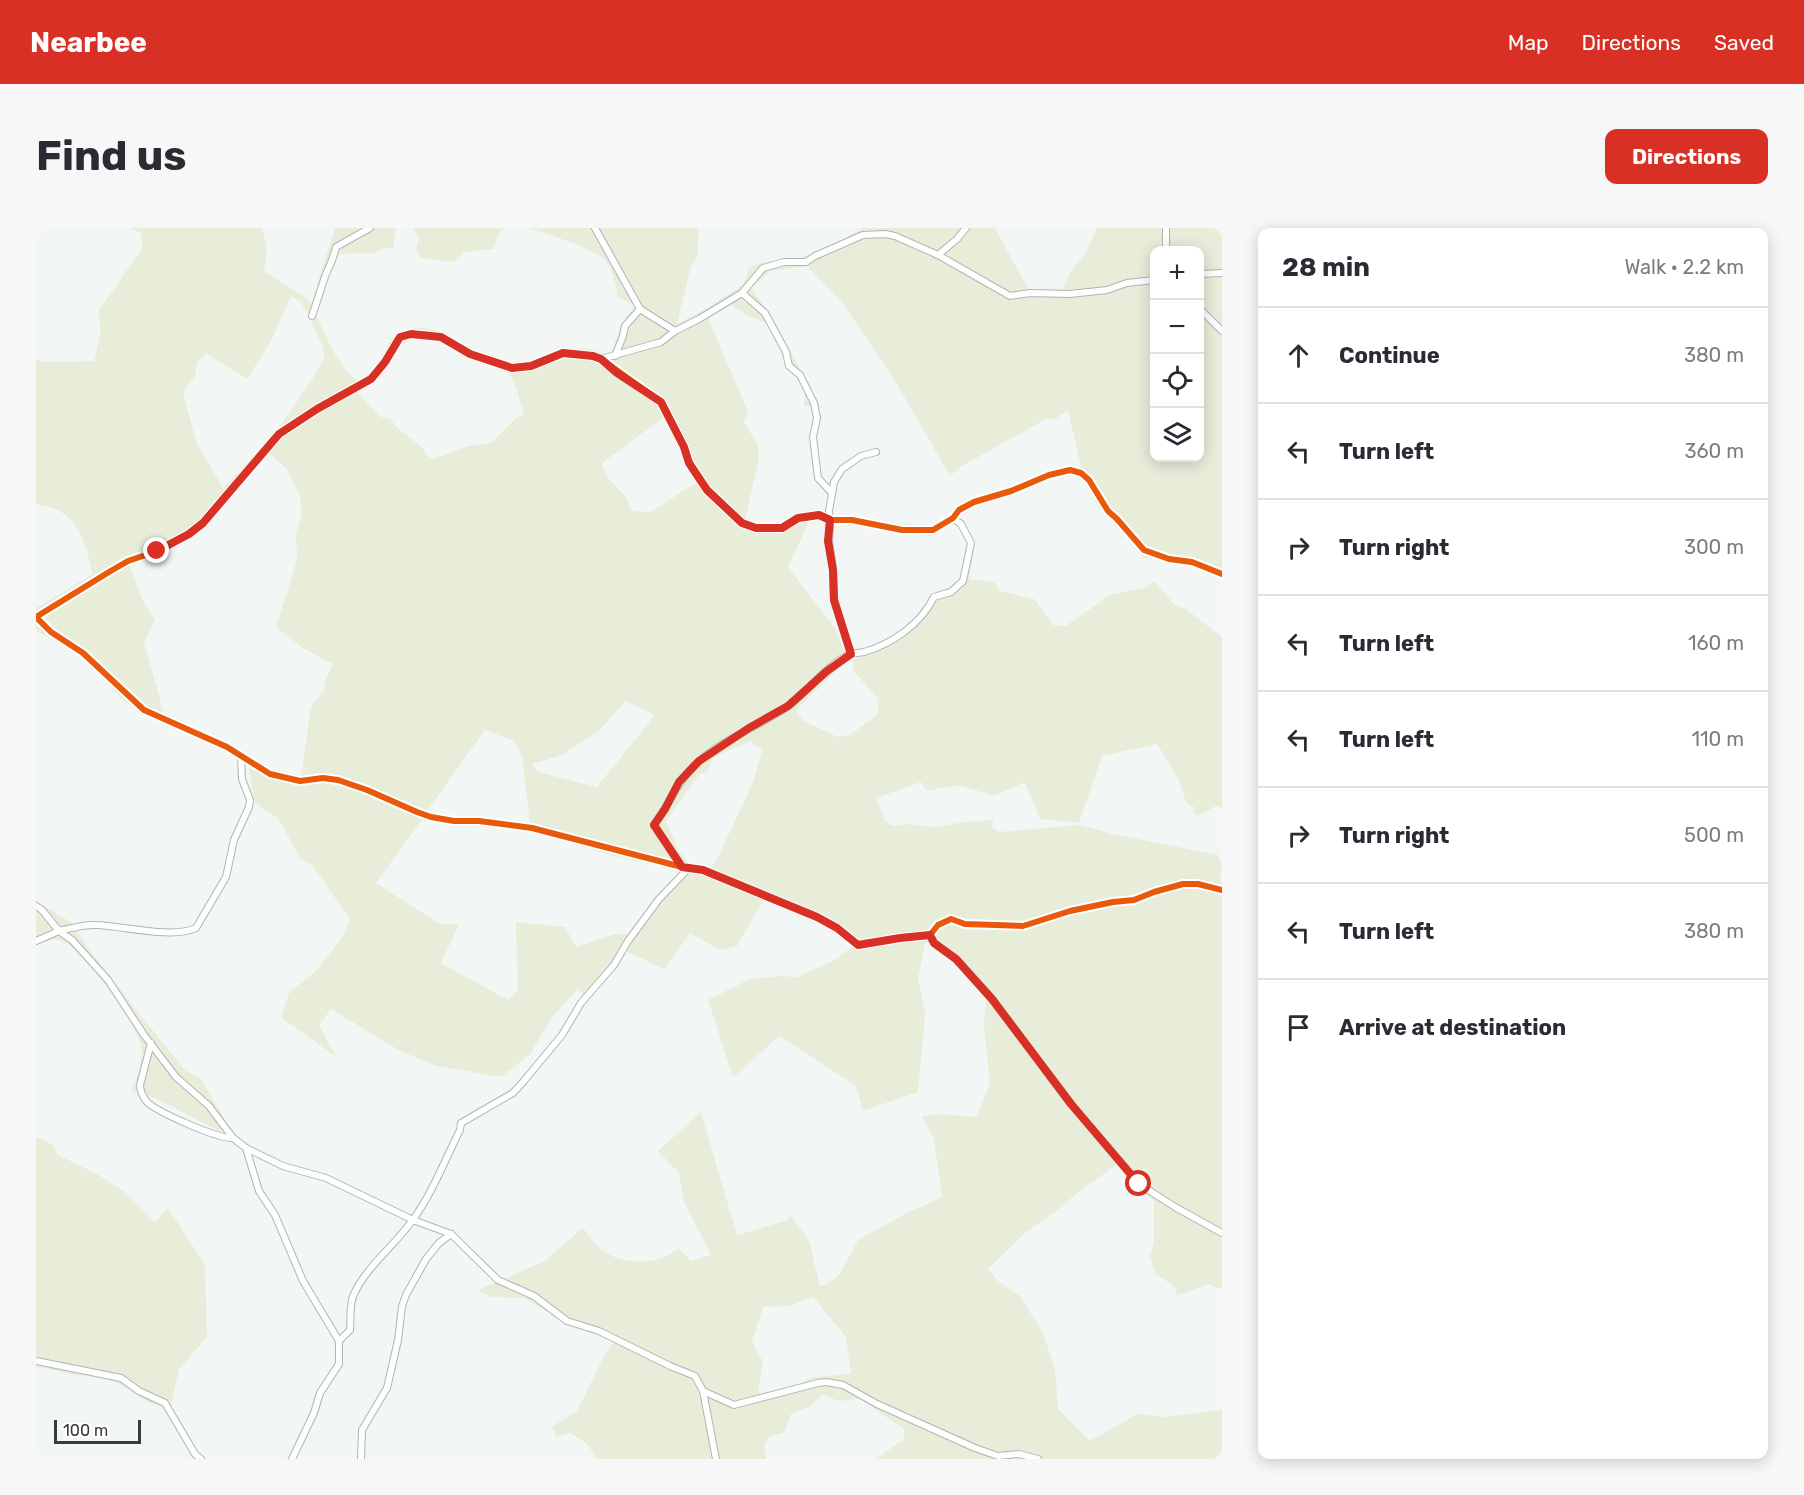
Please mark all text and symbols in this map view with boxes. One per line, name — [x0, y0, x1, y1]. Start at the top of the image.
text: Nearbee — [30, 26, 147, 59]
text: Map — [1508, 30, 1549, 55]
text: Directions — [1582, 30, 1681, 55]
text: Saved — [1714, 30, 1774, 55]
button: Directions — [1605, 129, 1768, 184]
text: Find us — [36, 131, 187, 181]
map controls — [1150, 246, 1204, 462]
button: + — [1150, 246, 1204, 300]
text: 28 min — [1282, 252, 1370, 283]
text: Walk · 2.2 km — [1624, 255, 1744, 279]
button: − — [1150, 300, 1204, 354]
icon: ahead — [1282, 339, 1315, 372]
text: Continue — [1339, 342, 1440, 369]
text: 380 m — [1684, 343, 1744, 367]
button: locate — [1150, 354, 1204, 408]
button: layers — [1150, 408, 1204, 462]
icon: left — [1282, 435, 1315, 468]
text: Turn left — [1339, 438, 1434, 465]
text: 360 m — [1685, 439, 1744, 463]
icon: right — [1282, 531, 1315, 564]
text: Turn right — [1339, 534, 1449, 561]
text: 300 m — [1684, 535, 1744, 559]
route end — [143, 537, 169, 563]
icon: left — [1282, 627, 1315, 660]
text: Turn left — [1339, 630, 1434, 657]
text: 160 m — [1688, 631, 1744, 655]
icon: left — [1282, 723, 1315, 756]
text: Turn left — [1339, 726, 1434, 753]
text: 110 m — [1692, 727, 1744, 751]
icon: right — [1282, 819, 1315, 852]
text: Turn right — [1339, 822, 1449, 849]
text: 500 m — [1684, 823, 1744, 847]
icon: left — [1282, 915, 1315, 948]
text: Turn left — [1339, 918, 1434, 945]
text: 380 m — [1684, 919, 1744, 943]
icon: arrive — [1282, 1011, 1315, 1044]
text: Arrive at destination — [1339, 1014, 1566, 1041]
route start — [1125, 1170, 1151, 1196]
scale bar — [54, 1417, 141, 1444]
text: 100 m — [63, 1421, 108, 1440]

